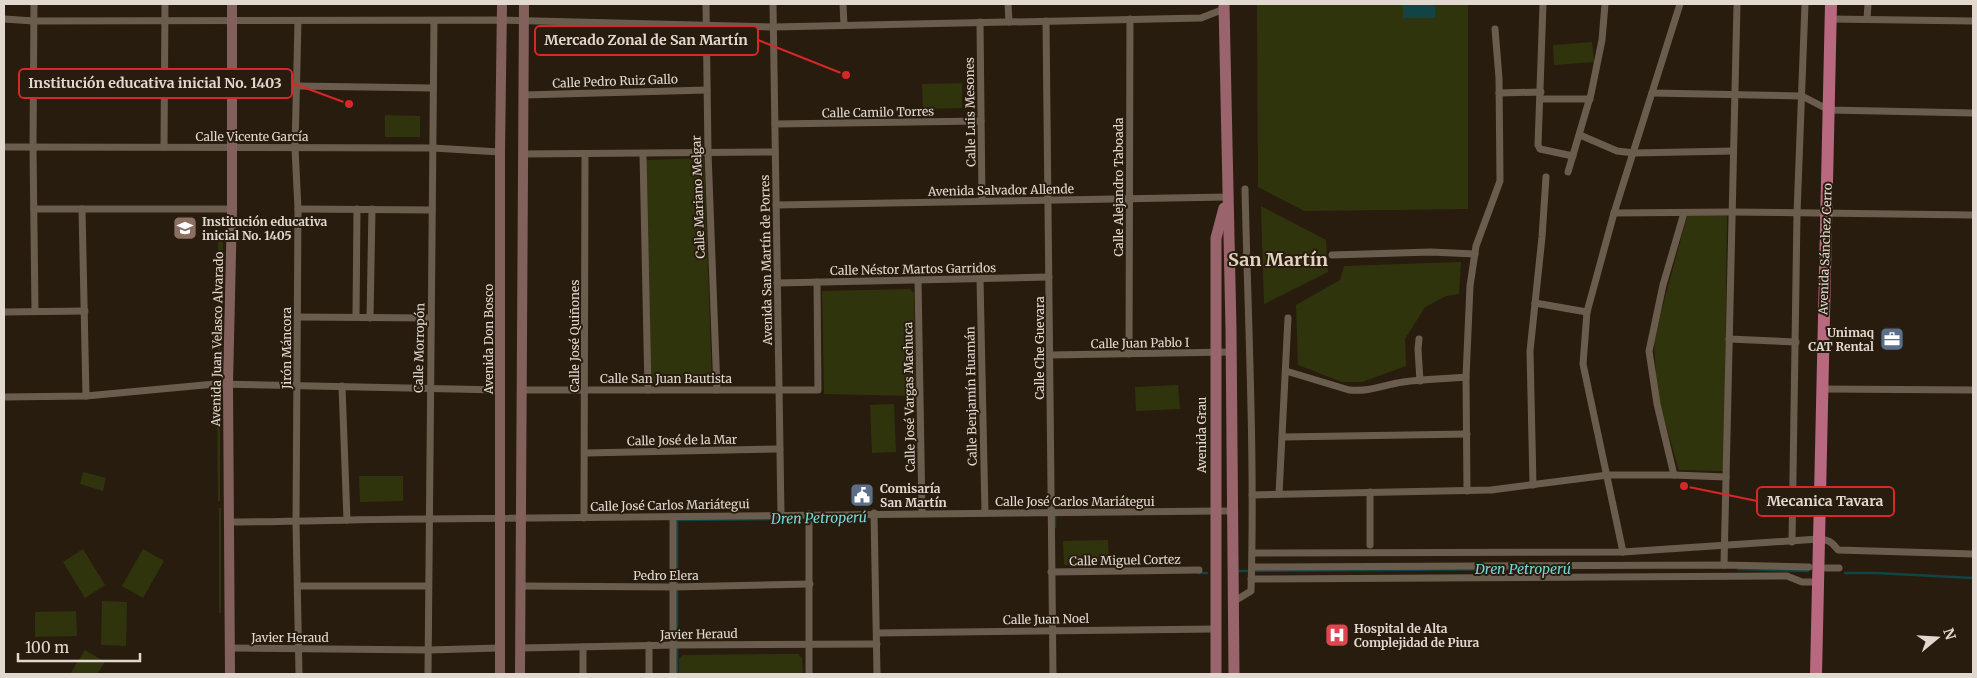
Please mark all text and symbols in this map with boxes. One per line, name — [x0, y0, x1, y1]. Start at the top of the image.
callout: Mercado Zonal de San Martín — [535, 26, 758, 55]
text: Mercado Zonal de San Martín — [544, 31, 748, 49]
street label: Calle Luis Mesones — [962, 57, 978, 167]
callout: Institución educativa inicial No. 1403 — [19, 69, 292, 98]
street label: Calle Pedro Ruiz Gallo — [552, 71, 678, 91]
text: Institución educativa inicial No. 1403 — [28, 74, 282, 92]
street label: Calle Camilo Torres — [822, 104, 934, 120]
street label: Calle Alejandro Taboada — [1111, 117, 1126, 257]
street label: Calle Vicente García — [196, 129, 309, 144]
street label: Calle Mariano Melgar — [688, 134, 708, 259]
street label: Avenida San Martín de Porres — [757, 175, 775, 346]
street label: Avenida Salvador Allende — [927, 181, 1074, 199]
street label: Avenida Sánchez Cerro — [1815, 183, 1835, 316]
place label: Institución educativa inicial No. 1405 — [202, 214, 328, 243]
school or university icon: Institución educativa inicial No. 1405 — [172, 215, 198, 241]
district label: San Martín — [1228, 248, 1328, 271]
street label: Avenida Juan Velasco Alvarado — [208, 252, 226, 427]
street label: Calle Néstor Martos Garridos — [830, 260, 996, 278]
street label: Calle José Quiñones — [567, 280, 582, 392]
street label: Avenida Don Bosco — [481, 284, 496, 395]
street label: Calle Che Guevara — [1032, 296, 1047, 400]
street label: Calle Morropón — [411, 303, 427, 393]
street label: Jirón Máncora — [279, 307, 294, 390]
street label: Calle José Vargas Machuca — [900, 321, 918, 472]
place label: Unimaq CAT Rental — [1808, 325, 1875, 354]
street label: Calle Benjamín Huamán — [962, 326, 980, 466]
office icon: Unimaq CAT Rental — [1879, 326, 1905, 352]
street label: Calle Juan Pablo I — [1091, 335, 1189, 351]
street label: Calle San Juan Bautista — [600, 371, 733, 386]
street label: Avenida Grau — [1194, 396, 1209, 474]
street label: Calle José de la Mar — [627, 432, 738, 448]
place label: Comisaría San Martín — [880, 481, 947, 510]
public building icon: Comisaría San Martín — [849, 482, 875, 508]
callout: Mecanica Tavara — [1757, 487, 1894, 516]
text: Mecanica Tavara — [1767, 492, 1884, 510]
street label: Calle José Carlos Mariátegui — [995, 494, 1155, 509]
street label: Calle José Carlos Mariátegui — [590, 496, 750, 514]
water label: Dren Petroperú — [770, 508, 867, 528]
street label: Calle Miguel Cortez — [1069, 552, 1181, 568]
water label: Dren Petroperú — [1474, 560, 1571, 578]
street label: Pedro Elera — [633, 568, 699, 583]
street label: Calle Juan Noel — [1003, 611, 1090, 627]
north arrow — [1912, 613, 1962, 663]
place label: Hospital de Alta Complejidad de Piura — [1354, 621, 1480, 650]
hospital icon: Hospital de Alta Complejidad de Piura — [1324, 622, 1350, 648]
street label: Javier Heraud — [659, 626, 738, 642]
text: N — [1939, 626, 1960, 642]
scale bar — [18, 630, 140, 662]
street label: Javier Heraud — [250, 630, 329, 645]
text: 100 m — [25, 638, 69, 657]

